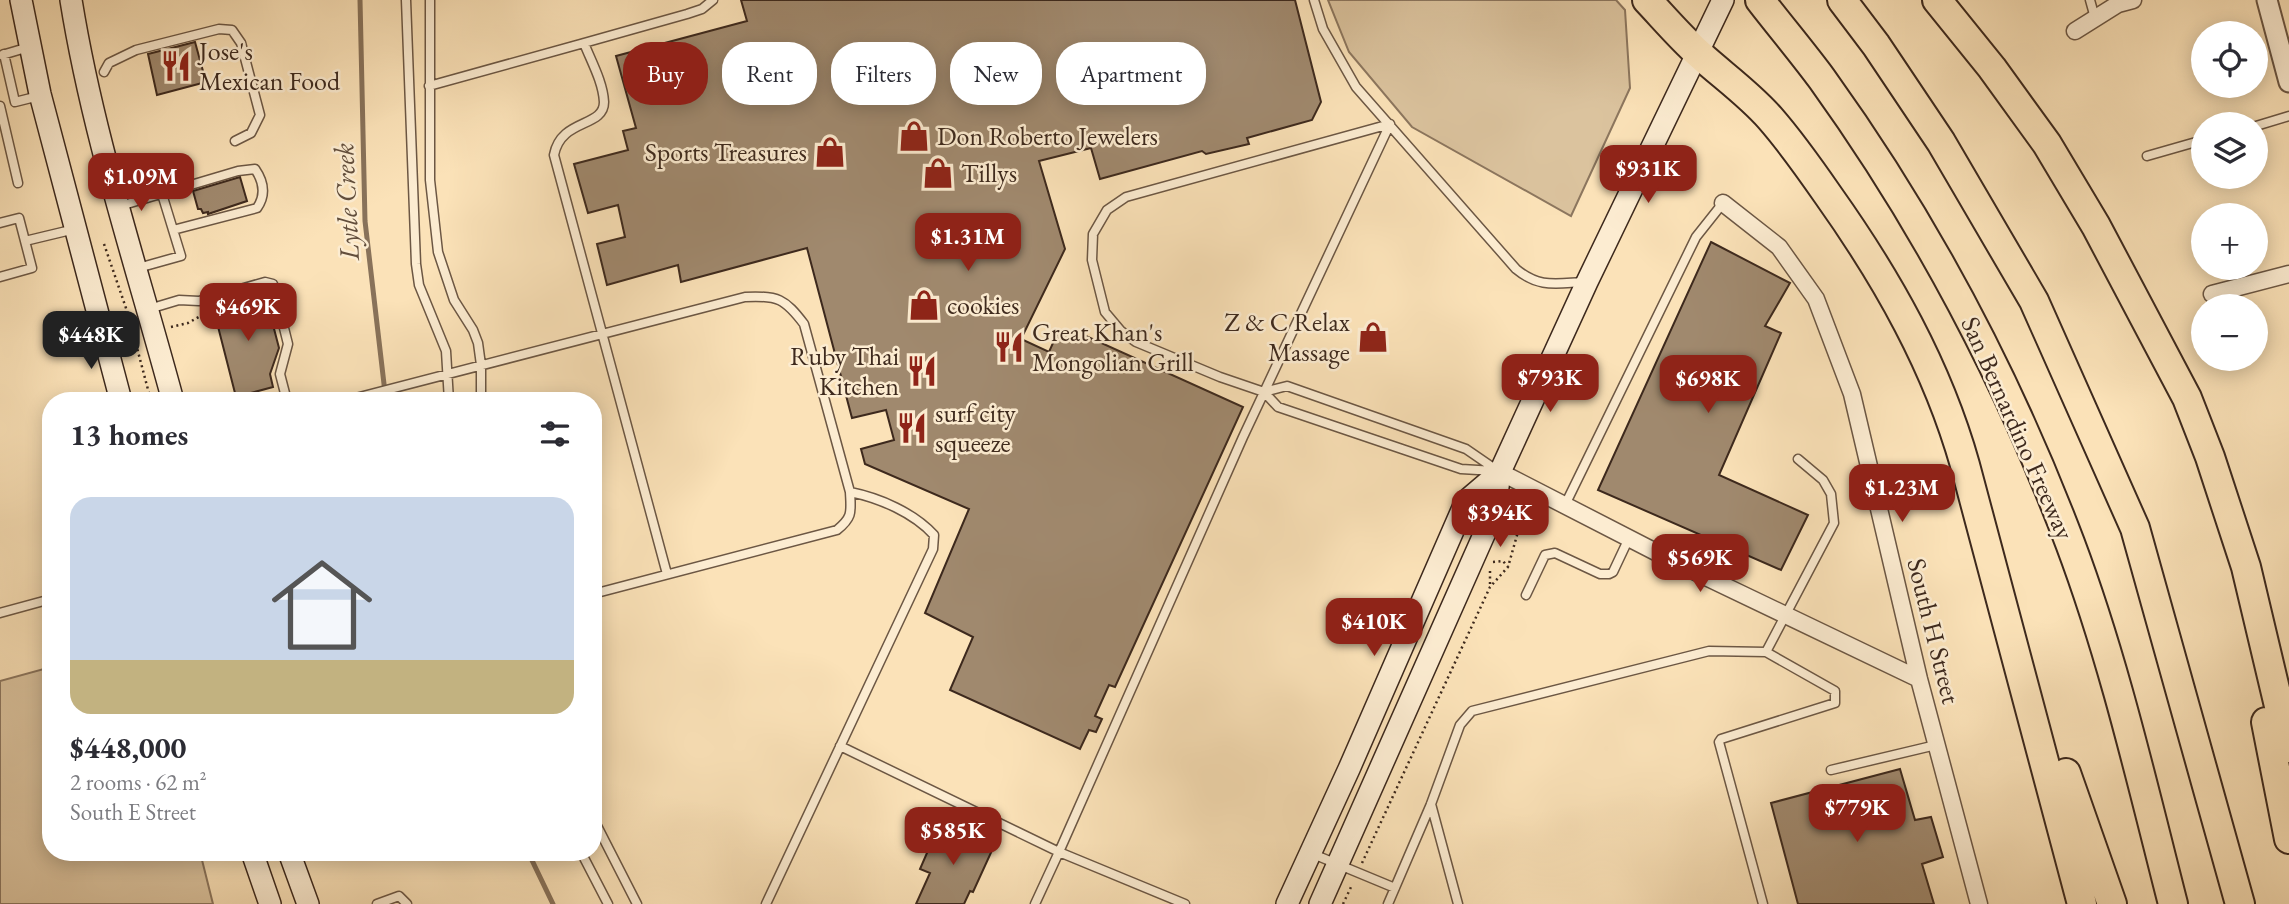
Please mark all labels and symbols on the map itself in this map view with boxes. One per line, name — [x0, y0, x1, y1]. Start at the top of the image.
place label: Jose's Mexican Food — [197, 34, 341, 98]
restaurant icon: Jose's Mexican Food — [159, 49, 193, 83]
shop icon: Don Roberto Jewelers — [897, 119, 931, 153]
place label: Don Roberto Jewelers — [937, 119, 1158, 153]
place label: Sports Treasures — [645, 135, 807, 169]
shop icon: Sports Treasures — [813, 135, 847, 169]
water label: Lytle Creek — [325, 142, 367, 263]
pin: $931K — [1599, 146, 1697, 205]
pin: $1.09M — [84, 154, 198, 213]
shop icon: Tillys — [921, 156, 955, 190]
place label: Tillys — [961, 156, 1017, 190]
pin: $1.31M — [911, 214, 1025, 273]
pin: $469K — [199, 284, 297, 343]
shop icon: cookies — [907, 288, 941, 322]
place label: cookies — [947, 288, 1020, 322]
place label: Z & C Relax Massage — [1224, 305, 1351, 369]
street label: San Bernardino Freeway — [1954, 311, 2083, 545]
pin: $448K — [42, 312, 140, 371]
place label: Great Khan's Mongolian Grill — [1032, 315, 1194, 379]
shop icon: Z & C Relax Massage — [1356, 320, 1390, 354]
restaurant icon: Great Khan's Mongolian Grill — [992, 330, 1026, 364]
place label: Ruby Thai Kitchen — [790, 339, 899, 403]
restaurant icon: Ruby Thai Kitchen — [905, 354, 939, 388]
pin: $793K — [1501, 354, 1599, 414]
pin: $698K — [1659, 356, 1757, 415]
place label: surf city squeeze — [935, 396, 1016, 460]
restaurant icon: surf city squeeze — [895, 411, 929, 445]
pin: $1.23M — [1845, 464, 1959, 524]
pin: $394K — [1451, 490, 1549, 549]
pin: $569K — [1651, 534, 1749, 594]
street label: South H Street — [1900, 555, 1968, 707]
pin: $410K — [1325, 598, 1423, 658]
pin: $779K — [1808, 784, 1906, 844]
pin: $585K — [904, 808, 1002, 867]

